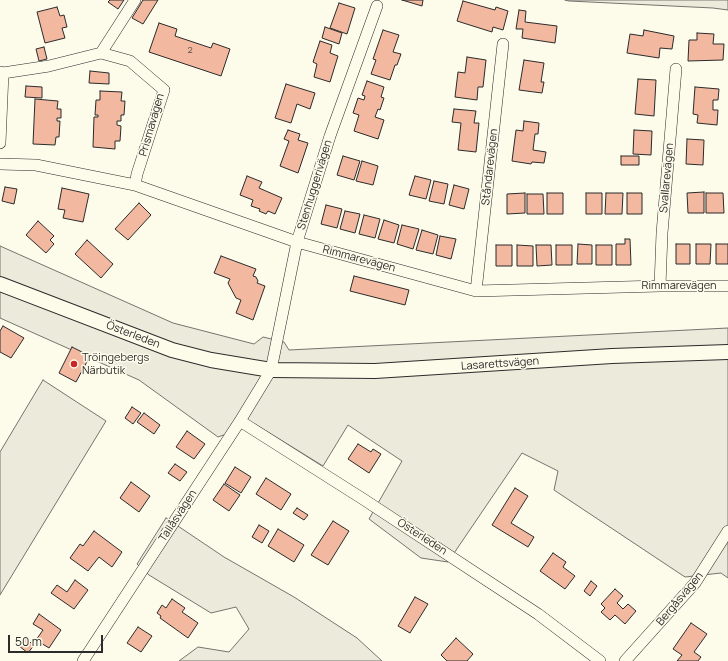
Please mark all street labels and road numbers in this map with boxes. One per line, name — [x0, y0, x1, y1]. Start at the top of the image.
street label: Prismavägen — [137, 92, 167, 158]
street label: Ståndarevägen — [479, 128, 501, 206]
street label: Stenhuggerivägen — [295, 138, 335, 232]
street label: Svallarevägen — [657, 142, 677, 214]
street label: Rimmarevägen — [321, 243, 397, 275]
street label: Rimmarevägen — [641, 279, 717, 293]
street label: Österleden — [104, 319, 162, 351]
street label: Lasarettsvägen — [460, 355, 540, 373]
street label: Tallåsvägen — [156, 488, 200, 544]
street label: Österleden — [395, 516, 449, 558]
street label: Bergåsvägen — [654, 570, 706, 628]

